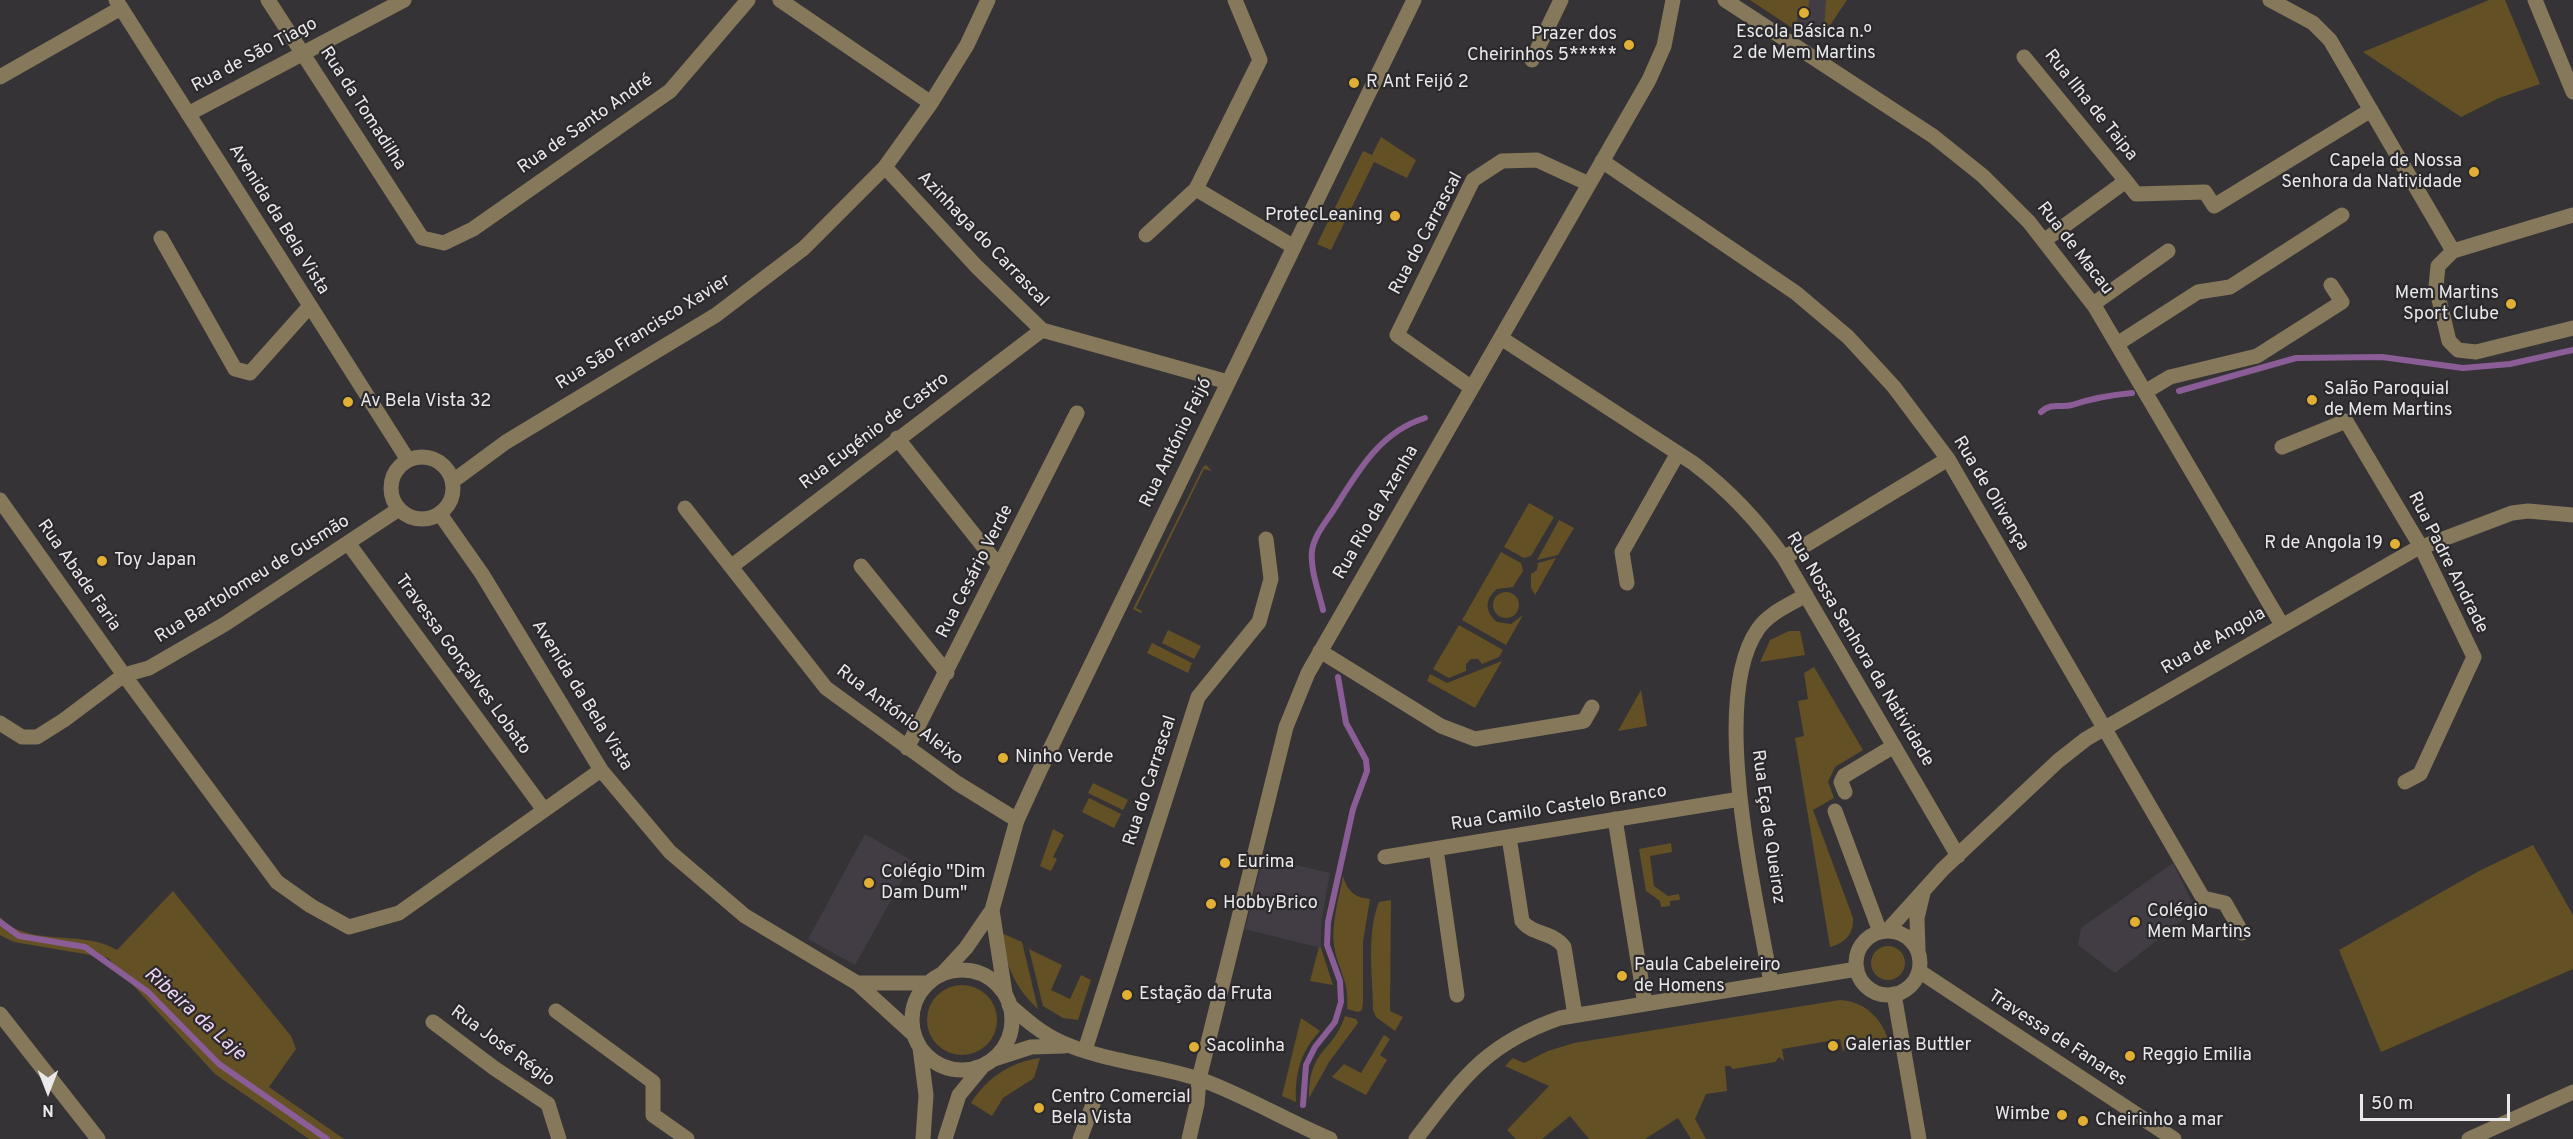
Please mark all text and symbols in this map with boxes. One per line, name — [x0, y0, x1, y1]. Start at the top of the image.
marker: Escola Básica n.º 2 de Mem Martins — [1797, 6, 1811, 20]
street label: Rua de São Tiago — [189, 14, 321, 98]
place label: Escola Básica n.º 2 de Mem Martins — [1732, 22, 1876, 64]
place label: Prazer dos Cheirinhos 5***** — [1467, 24, 1617, 66]
marker: Prazer dos Cheirinhos 5***** — [1622, 38, 1636, 52]
street label: Rua da Tomadilha — [314, 43, 410, 175]
street label: Rua Ilha de Taipa — [2039, 46, 2141, 166]
street label: Rua de Santo André — [514, 70, 658, 180]
place label: R Ant Feijó 2 — [1366, 72, 1469, 94]
marker: R Ant Feijó 2 — [1347, 76, 1361, 90]
street label: Avenida da Bela Vista — [223, 141, 333, 299]
place label: Capela de Nossa Senhora da Natividade — [2281, 151, 2462, 194]
marker: Capela de Nossa Senhora da Natividade — [2467, 165, 2481, 179]
street label: Azinhaga do Carrascal — [912, 168, 1052, 312]
street label: Rua do Carrascal — [1386, 169, 1468, 299]
street label: Rua de Macau — [2031, 198, 2117, 300]
place label: ProtecLeaning — [1265, 205, 1383, 227]
marker: ProtecLeaning — [1388, 209, 1402, 223]
street label: Rua São Francisco Xavier — [553, 270, 735, 396]
place label: Mem Martins Sport Clube — [2395, 283, 2499, 326]
marker: Mem Martins Sport Clube — [2504, 297, 2518, 311]
street label: Rua Eugénio de Castro — [796, 369, 954, 495]
street label: Rua António Feijó — [1136, 375, 1218, 511]
place label: Salão Paroquial de Mem Martins — [2324, 379, 2452, 422]
place label: Av Bela Vista 32 — [360, 391, 491, 413]
marker: Salão Paroquial de Mem Martins — [2305, 393, 2319, 407]
marker: Av Bela Vista 32 — [341, 395, 355, 409]
street label: Rua de Olivença — [1947, 433, 2033, 555]
street label: Rua Rio da Azenha — [1330, 442, 1424, 584]
street label: Rua Padre Andrade — [2402, 489, 2492, 637]
street label: Rua Cesário Verde — [933, 502, 1019, 642]
street label: Rua Bartolomeu de Gusmão — [152, 511, 354, 649]
street label: Rua Abade Faria — [31, 516, 125, 636]
street label: Rua Nossa Senhora da Natividade — [1780, 529, 1938, 771]
place label: R de Angola 19 — [2264, 533, 2383, 555]
marker: R de Angola 19 — [2388, 537, 2402, 551]
place label: Toy Japan — [114, 550, 196, 572]
marker: Toy Japan — [95, 554, 109, 568]
street label: Travessa Gonçalves Lobato — [389, 571, 535, 759]
street label: Rua de Angola — [2158, 604, 2270, 680]
street label: Avenida da Bela Vista — [526, 617, 636, 775]
street label: Rua António Aleixo — [831, 661, 967, 771]
street label: Rua do Carrascal — [1120, 713, 1182, 849]
place label: Ninho Verde — [1015, 747, 1113, 769]
street label: Rua Eça de Queiroz — [1745, 749, 1789, 905]
marker: Ninho Verde — [996, 751, 1010, 765]
street label: Rua Camilo Castelo Branco — [1450, 781, 1668, 837]
place label: Eurima — [1237, 852, 1294, 874]
marker: Eurima — [1218, 856, 1232, 870]
place label: Colégio "Dim Dam Dum" — [881, 862, 986, 904]
marker: Colégio "Dim Dam Dum" — [862, 876, 876, 890]
place label: HobbyBrico — [1223, 893, 1318, 915]
marker: HobbyBrico — [1204, 897, 1218, 911]
place label: Colégio Mem Martins — [2147, 901, 2251, 944]
marker: Colégio Mem Martins — [2128, 915, 2142, 929]
place label: Paula Cabeleireiro de Homens — [1634, 955, 1781, 998]
water label: Ribeira da Laje — [138, 963, 250, 1067]
marker: Paula Cabeleireiro de Homens — [1615, 969, 1629, 983]
place label: Estação da Fruta — [1139, 984, 1272, 1006]
street label: Travessa de Fanares — [1984, 986, 2130, 1092]
marker: Estação da Fruta — [1120, 988, 1134, 1002]
street label: Rua José Régio — [446, 1002, 558, 1092]
place label: Galerias Buttler — [1845, 1035, 1972, 1057]
place label: Sacolinha — [1206, 1036, 1285, 1058]
marker: Galerias Buttler — [1826, 1039, 1840, 1053]
marker: Sacolinha — [1187, 1040, 1201, 1054]
place label: Reggio Emilia — [2142, 1045, 2252, 1067]
marker: Reggio Emilia — [2123, 1049, 2137, 1063]
north arrow — [18, 1061, 78, 1121]
scale bar — [2363, 1082, 2513, 1120]
place label: Centro Comercial Bela Vista — [1051, 1087, 1191, 1130]
text: 50 m — [2371, 1093, 2413, 1116]
text: N — [42, 1099, 54, 1119]
marker: Centro Comercial Bela Vista — [1032, 1101, 1046, 1115]
place label: Wimbe — [1995, 1104, 2050, 1126]
marker: Wimbe — [2055, 1108, 2069, 1122]
place label: Cheirinho a mar — [2095, 1110, 2223, 1132]
marker: Cheirinho a mar — [2076, 1114, 2090, 1128]

